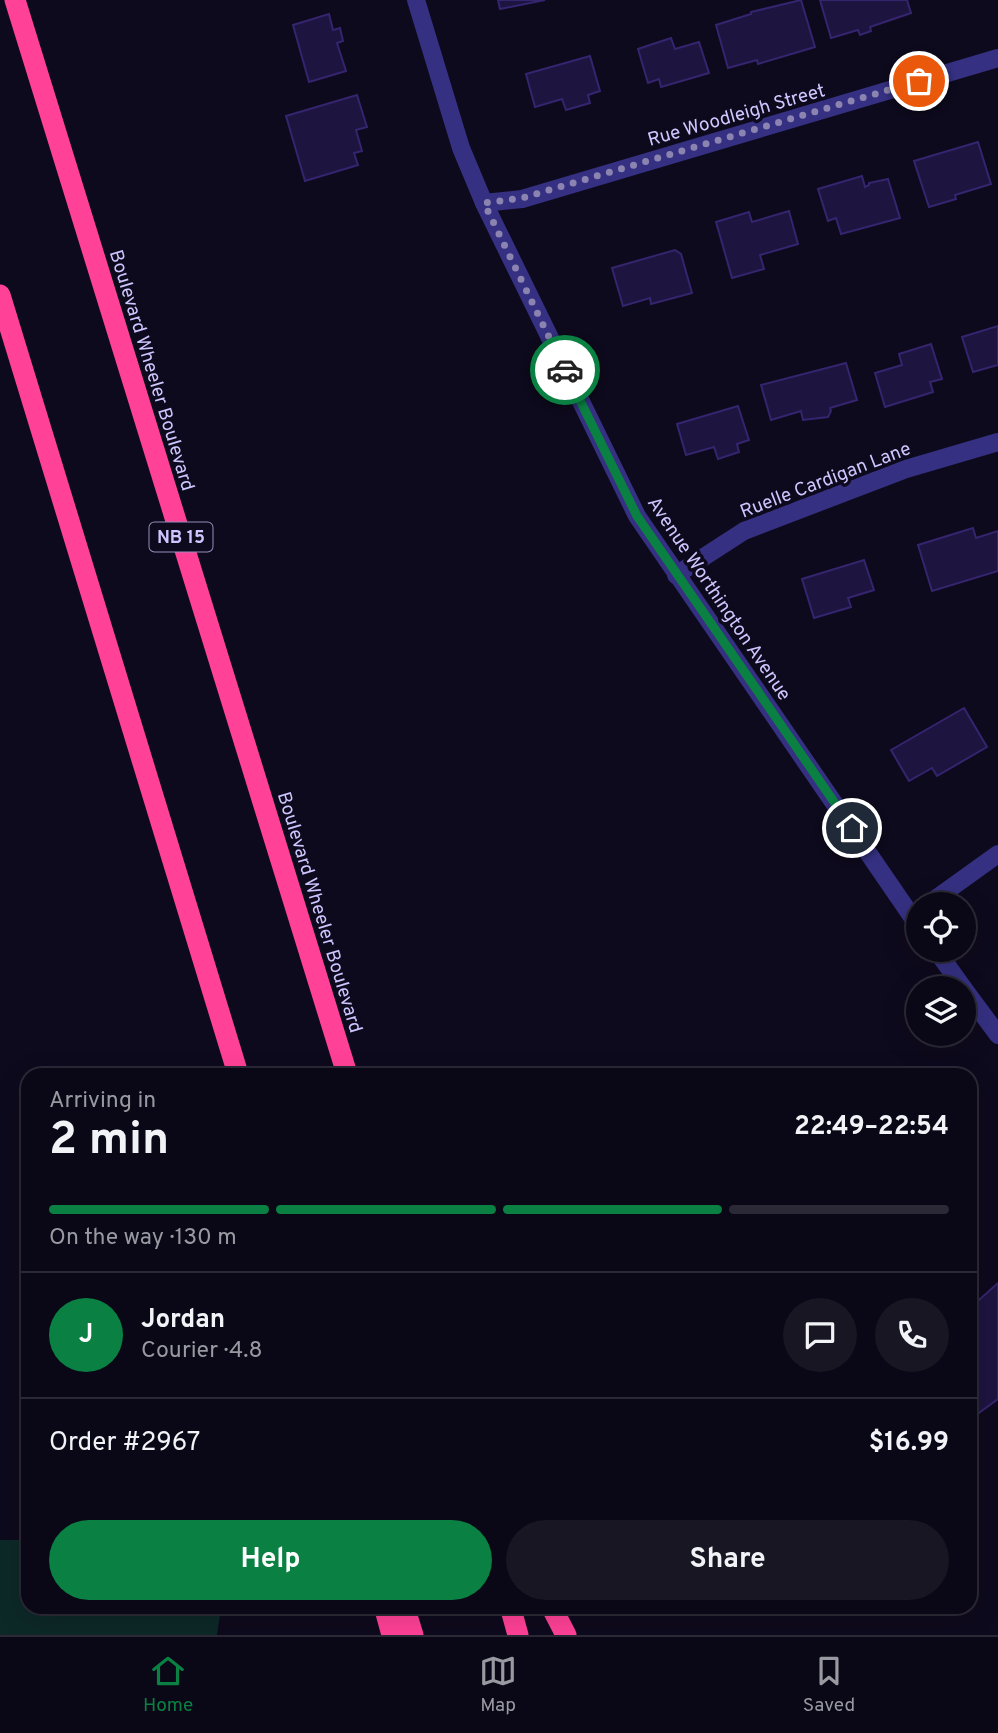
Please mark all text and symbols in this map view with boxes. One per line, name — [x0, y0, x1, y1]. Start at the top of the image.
pin — [889, 51, 949, 111]
icon: bag — [900, 62, 938, 100]
street label: Rue Woodleigh Street — [645, 79, 828, 153]
street label: Boulevard Wheeler Boulevard — [103, 247, 199, 494]
courier — [530, 335, 600, 405]
icon: car — [546, 351, 584, 389]
street label: Ruelle Cardigan Lane — [737, 437, 915, 525]
street label: Avenue Worthington Avenue — [641, 493, 796, 706]
road number: NB 15 — [150, 522, 212, 552]
street label: Boulevard Wheeler Boulevard — [271, 789, 367, 1036]
pin — [822, 798, 882, 858]
icon: home — [833, 809, 871, 847]
map controls — [906, 892, 976, 1046]
button: locate — [906, 892, 976, 962]
button: layers — [906, 976, 976, 1046]
text: Arriving in — [49, 1087, 156, 1116]
text: 22:49–22:54 — [794, 1111, 949, 1144]
text: 2 min — [49, 1112, 169, 1171]
text: On the way · 130 m — [49, 1224, 237, 1253]
button: chat — [783, 1298, 857, 1372]
button: phone — [875, 1298, 949, 1372]
text: Jordan — [141, 1304, 225, 1337]
text: J — [79, 1319, 93, 1352]
text: Courier · 4.8 — [141, 1337, 262, 1366]
text: Order #2967 — [49, 1427, 200, 1460]
text: $16.99 — [869, 1427, 949, 1460]
button: Help — [49, 1520, 492, 1600]
button: Share — [506, 1520, 949, 1600]
tab: Home — [143, 1652, 193, 1718]
tab: Map — [479, 1652, 517, 1718]
tab: Saved — [803, 1652, 855, 1718]

